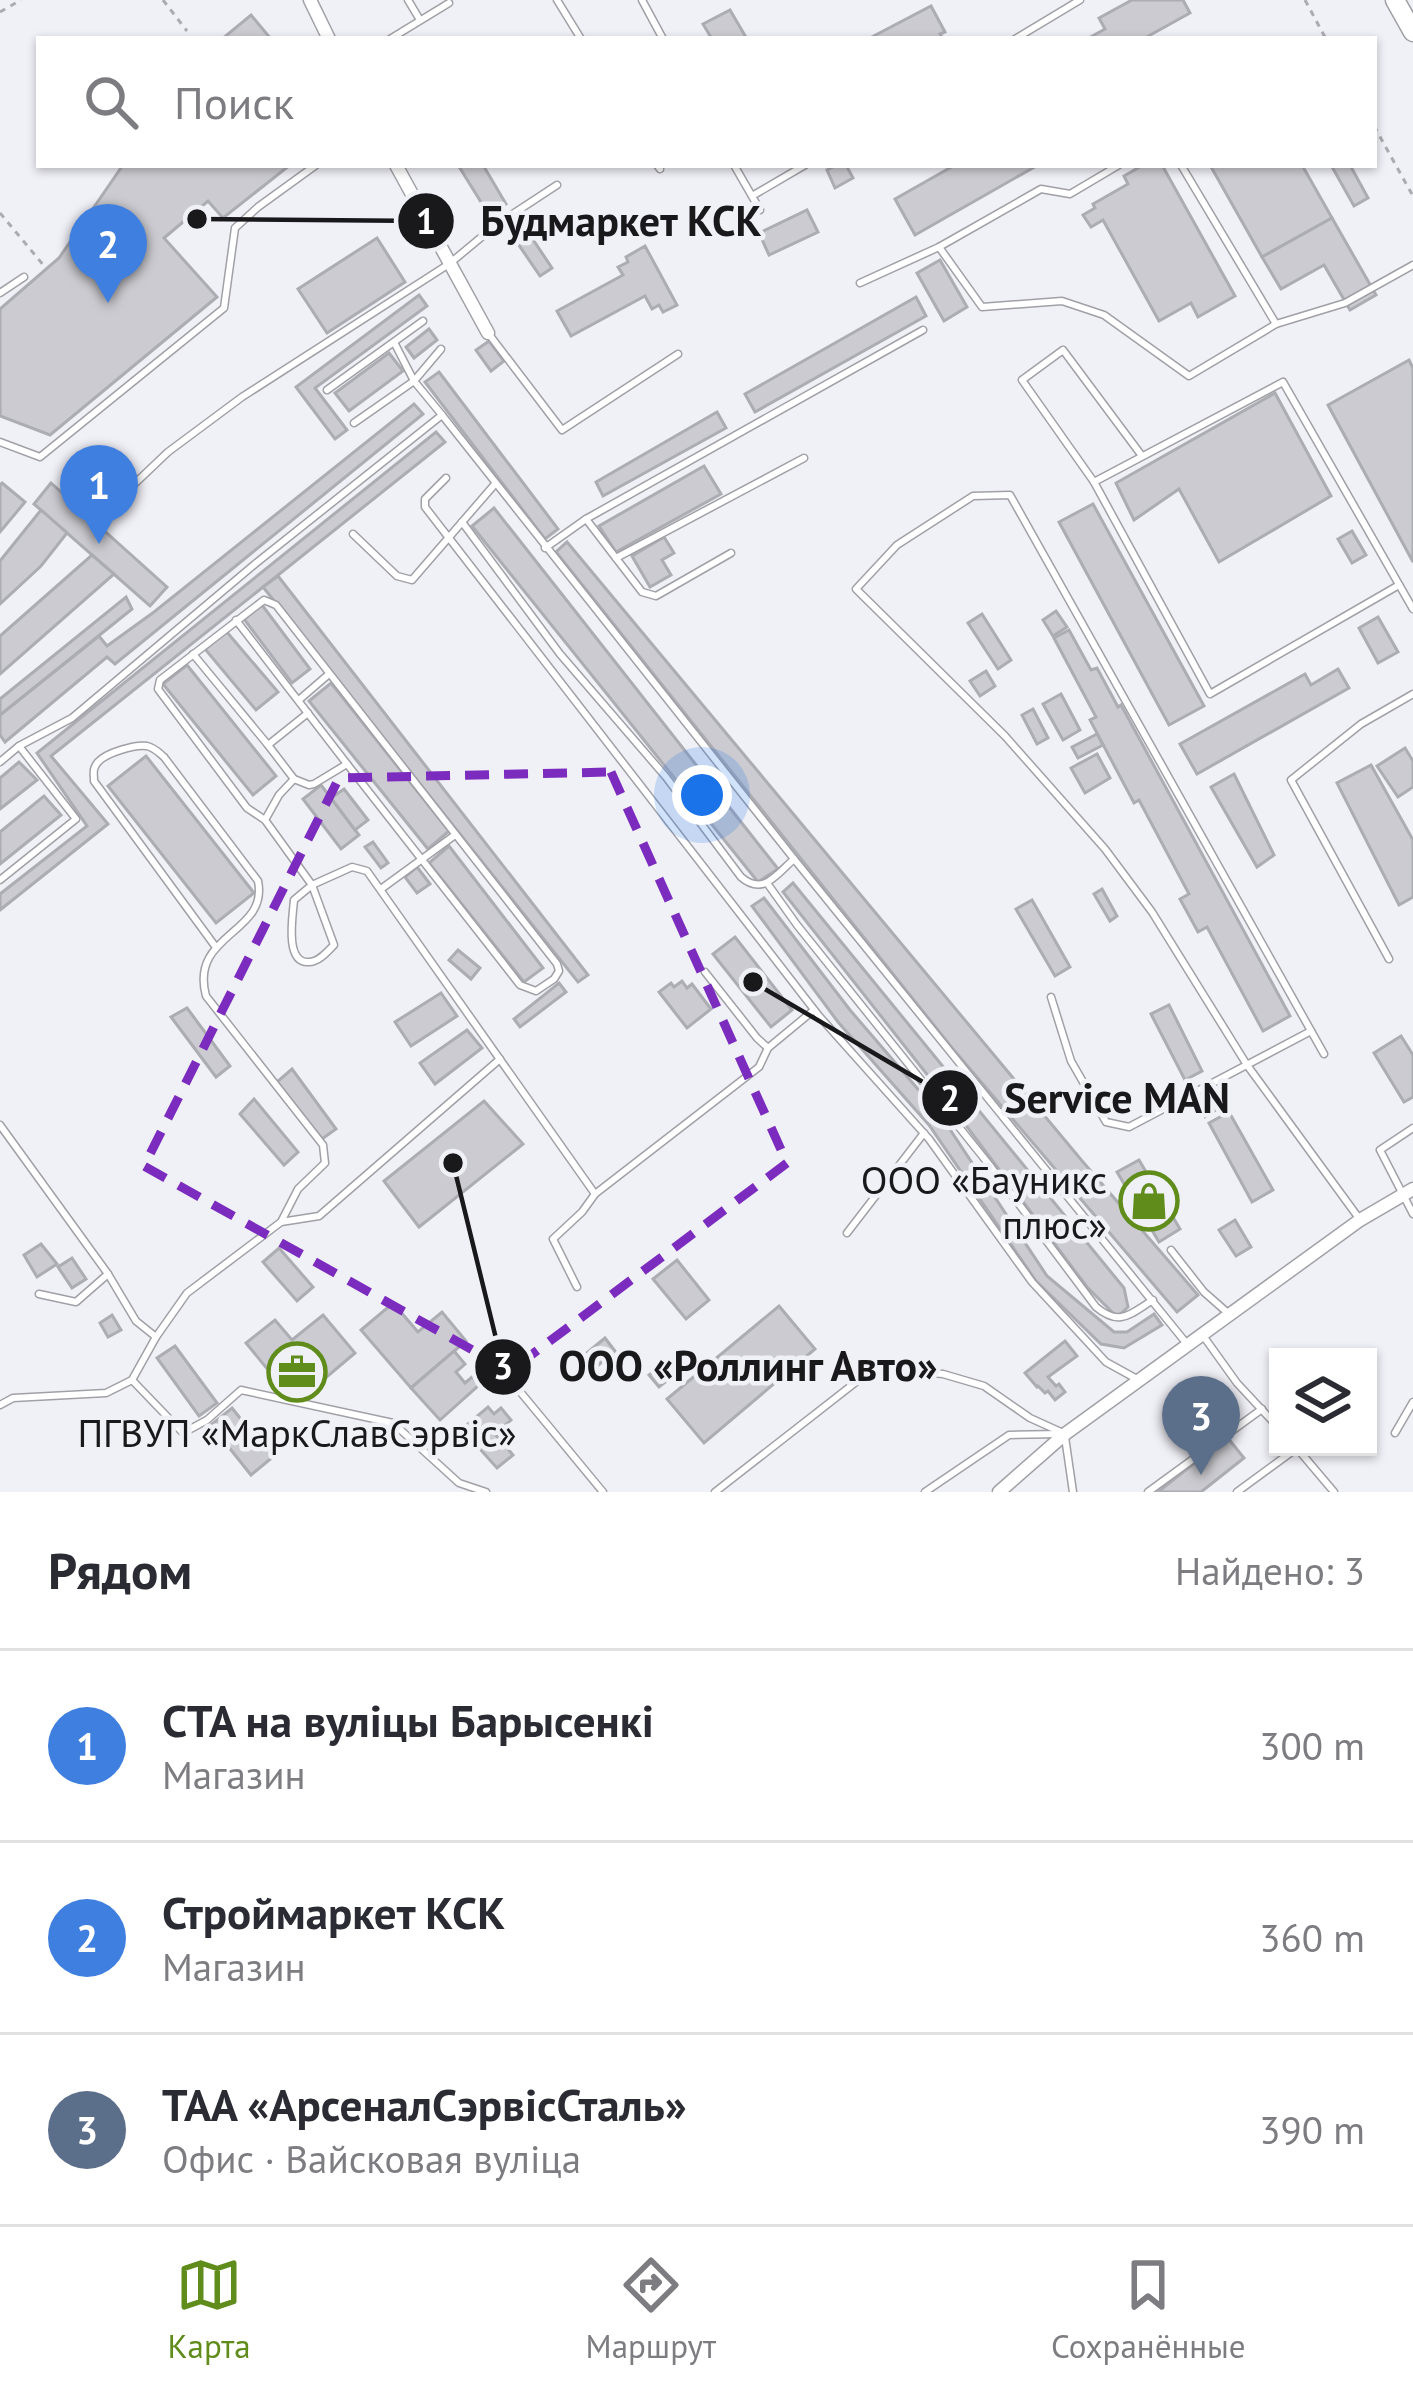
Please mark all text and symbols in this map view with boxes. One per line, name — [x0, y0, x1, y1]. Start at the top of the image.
search box — [36, 36, 1377, 168]
icon: search — [78, 69, 144, 135]
text: Поиск — [174, 73, 294, 131]
callout: Будмаркет КСК — [396, 182, 786, 260]
text: Будмаркет КСК — [481, 193, 761, 248]
text: 1 — [416, 197, 436, 244]
pin: 2 — [69, 204, 147, 303]
pin: 1 — [60, 445, 138, 544]
your location — [672, 765, 732, 825]
callout: Service MAN — [920, 1059, 1253, 1137]
text: Service MAN — [1004, 1070, 1230, 1125]
text: 2 — [940, 1074, 960, 1121]
place label: ООО «Бауникс плюс» — [861, 1154, 1107, 1250]
shop icon: ООО «Бауникс плюс» — [1118, 1170, 1180, 1232]
callout: ООО «Роллинг Авто» — [473, 1328, 963, 1406]
text: ООО «Роллинг Авто» — [558, 1338, 938, 1393]
office icon: ПГВУП «МаркСлавСэрвіс» — [266, 1341, 328, 1403]
text: 3 — [493, 1342, 513, 1389]
map controls — [1269, 1348, 1377, 1456]
button: layers — [1269, 1348, 1377, 1456]
pin: 3 — [1162, 1376, 1240, 1475]
place label: ПГВУП «МаркСлавСэрвіс» — [77, 1407, 517, 1458]
text: Рядом — [48, 1537, 192, 1603]
text: Найдено: 3 — [1175, 1545, 1365, 1596]
text: СТА на вуліцы Барысенкі — [162, 1691, 654, 1749]
text: 1 — [76, 1720, 98, 1771]
text: 300 m — [1259, 1720, 1365, 1771]
text: Магазин — [162, 1749, 305, 1800]
text: Строймаркет КСК — [162, 1883, 505, 1941]
text: 2 — [76, 1912, 98, 1963]
text: 360 m — [1259, 1912, 1365, 1963]
text: Магазин — [162, 1941, 305, 1992]
text: ТАА «АрсеналСэрвісСталь» — [162, 2075, 687, 2133]
text: 3 — [76, 2104, 98, 2155]
text: 390 m — [1259, 2104, 1365, 2155]
text: Офис · Вайсковая вуліца — [162, 2133, 581, 2184]
tab: Карта — [167, 2252, 251, 2367]
tab: Маршрут — [586, 2252, 716, 2367]
tab: Сохранённые — [1051, 2252, 1246, 2367]

